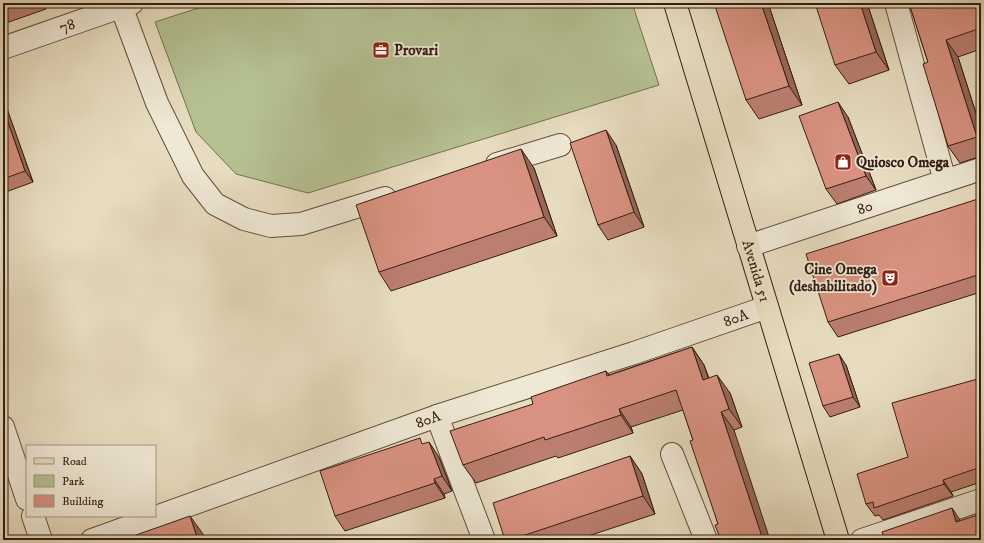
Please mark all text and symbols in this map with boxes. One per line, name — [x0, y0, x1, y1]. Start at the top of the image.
street label: 78 — [57, 15, 78, 38]
office icon: Provari — [371, 40, 391, 60]
place label: Provari — [394, 41, 438, 60]
shop icon: Quiosco Omega — [833, 152, 853, 172]
place label: Quiosco Omega — [856, 153, 950, 172]
street label: 80 — [855, 196, 875, 219]
street label: Avenida 51 — [737, 238, 774, 304]
place label: Cine Omega (deshabilitado) — [789, 260, 878, 296]
theatre icon: Cine Omega (deshabilitado) — [880, 268, 900, 288]
street label: 80A — [721, 305, 751, 331]
street label: 80A — [413, 406, 444, 433]
legend — [26, 445, 156, 517]
text: Road — [62, 454, 87, 469]
text: Park — [62, 474, 84, 489]
text: Building — [62, 494, 103, 509]

